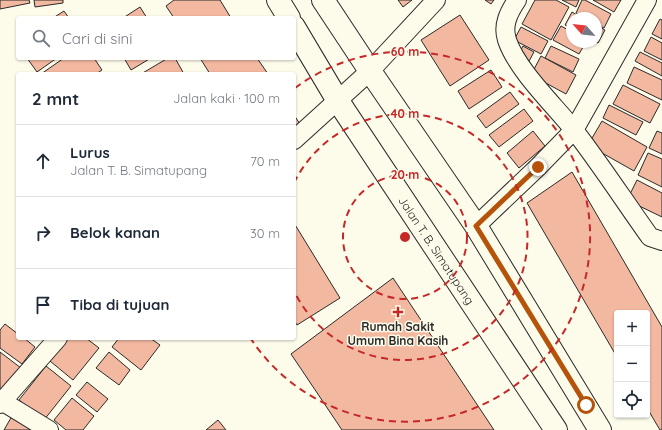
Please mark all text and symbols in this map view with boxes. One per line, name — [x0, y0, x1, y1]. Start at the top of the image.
north arrow — [566, 12, 602, 48]
search box — [16, 16, 296, 60]
icon: search — [30, 27, 52, 49]
text: Cari di sini — [62, 29, 133, 48]
text: 60 m — [391, 44, 419, 59]
text: 2 mnt — [32, 88, 79, 109]
text: Jalan kaki · 100 m — [173, 90, 280, 106]
text: 40 m — [391, 106, 419, 121]
text: Lurus — [70, 143, 110, 162]
icon: ahead — [32, 150, 54, 172]
text: 70 m — [250, 153, 280, 169]
route end — [529, 158, 547, 176]
text: Jalan T. B. Simatupang — [70, 162, 207, 178]
text: 20 m — [391, 167, 419, 182]
street label: Jalan T. B. Simatupang — [396, 193, 478, 307]
icon: right — [32, 222, 54, 244]
text: Belok kanan — [70, 223, 160, 242]
text: 30 m — [250, 225, 280, 241]
centre of rings — [398, 230, 412, 244]
icon: arrive — [32, 294, 54, 316]
text: Tiba di tujuan — [70, 295, 169, 314]
marker: Rumah Sakit Umum Bina Kasih — [392, 306, 404, 318]
map controls — [614, 310, 650, 418]
button: + — [614, 310, 650, 346]
place label: Rumah Sakit Umum Bina Kasih — [348, 319, 448, 348]
button: − — [614, 346, 650, 382]
button: locate — [614, 382, 650, 418]
route start — [577, 396, 595, 414]

